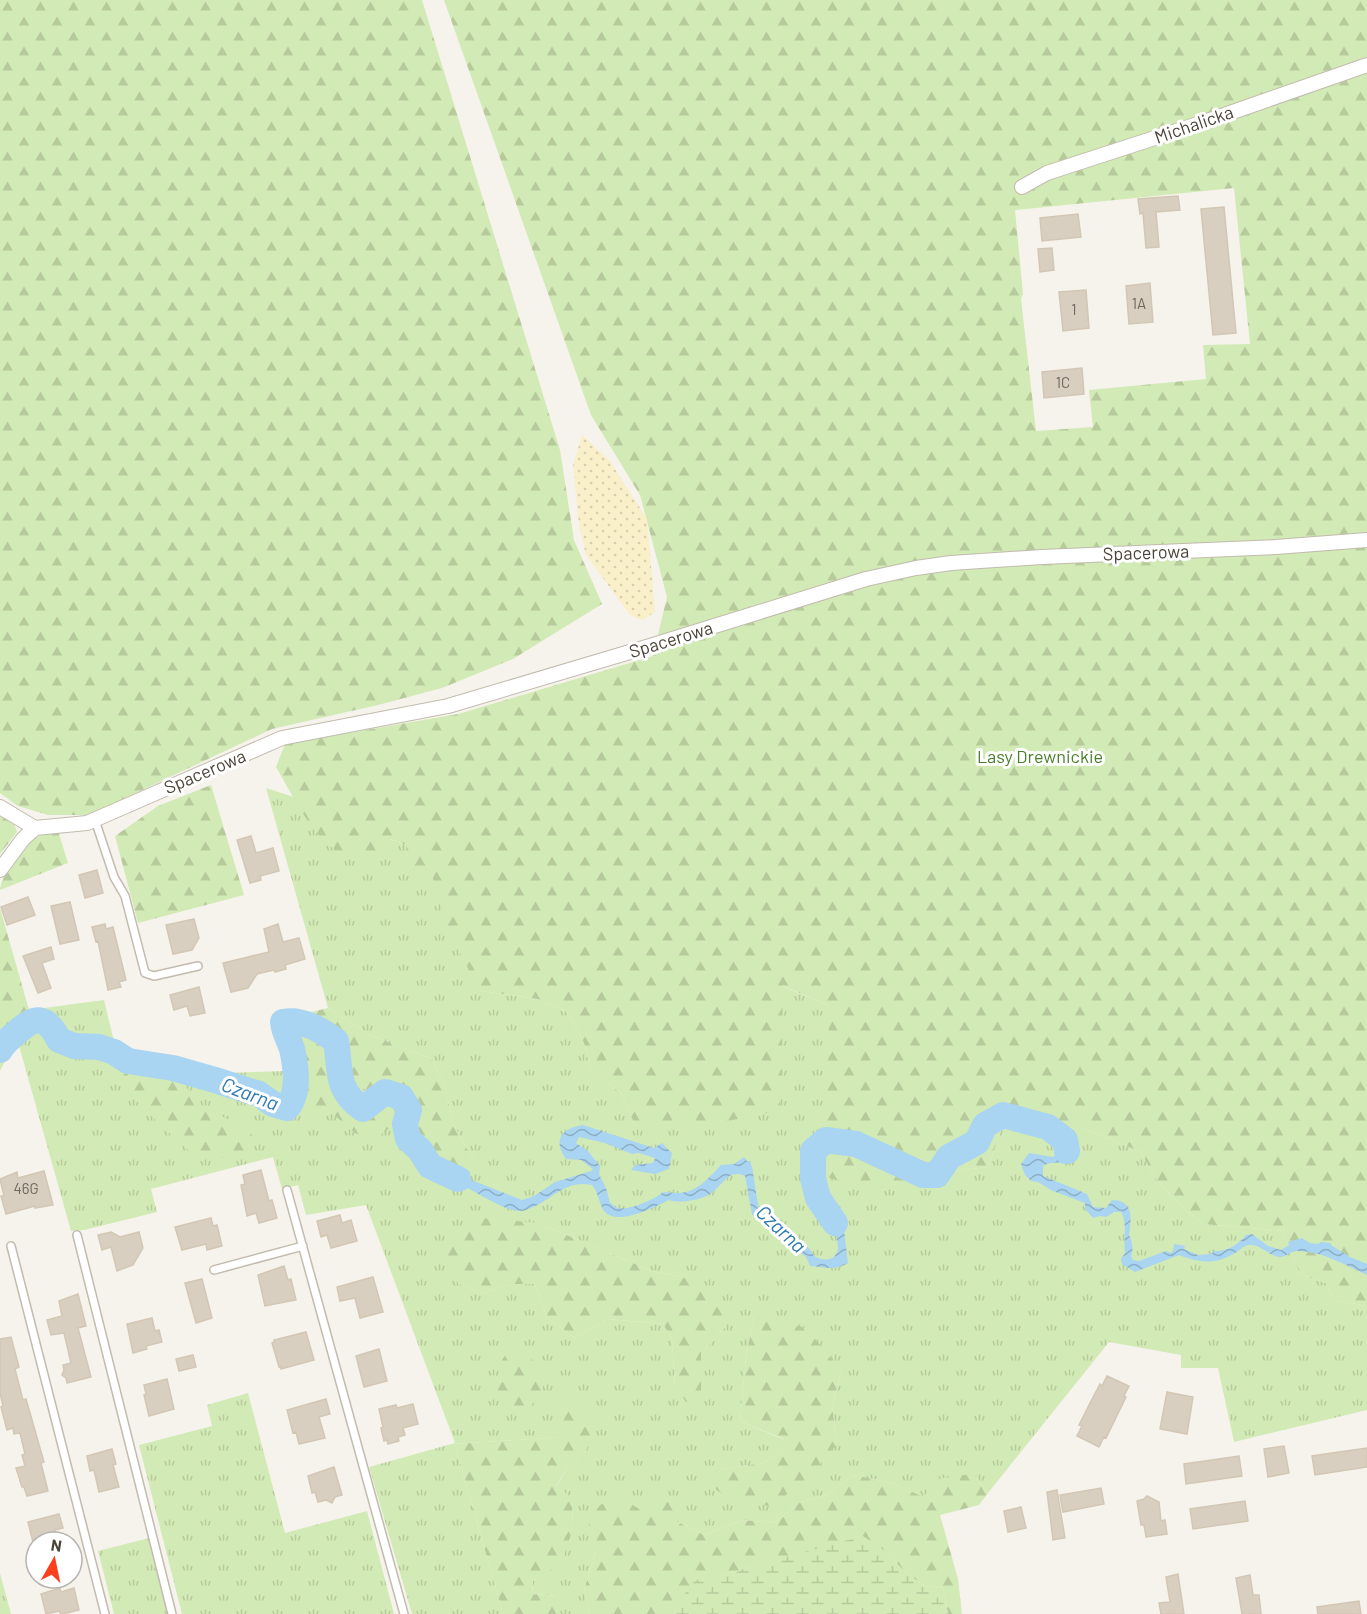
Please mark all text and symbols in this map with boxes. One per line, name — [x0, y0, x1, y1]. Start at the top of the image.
street label: Michalicka — [1151, 100, 1236, 148]
house number: 1A — [1132, 294, 1146, 312]
house number: 1 — [1071, 300, 1077, 318]
house number: 1C — [1056, 373, 1070, 391]
street label: Spacerowa — [1102, 539, 1190, 565]
street label: Spacerowa — [626, 616, 715, 662]
street label: Spacerowa — [161, 744, 249, 798]
park label: Lasy Drewnickie — [977, 745, 1103, 767]
water label: Czarna — [218, 1071, 282, 1115]
house number: 46G — [13, 1179, 39, 1197]
water label: Czarna — [752, 1199, 811, 1257]
north arrow — [24, 1530, 84, 1590]
text: N — [50, 1534, 63, 1555]

